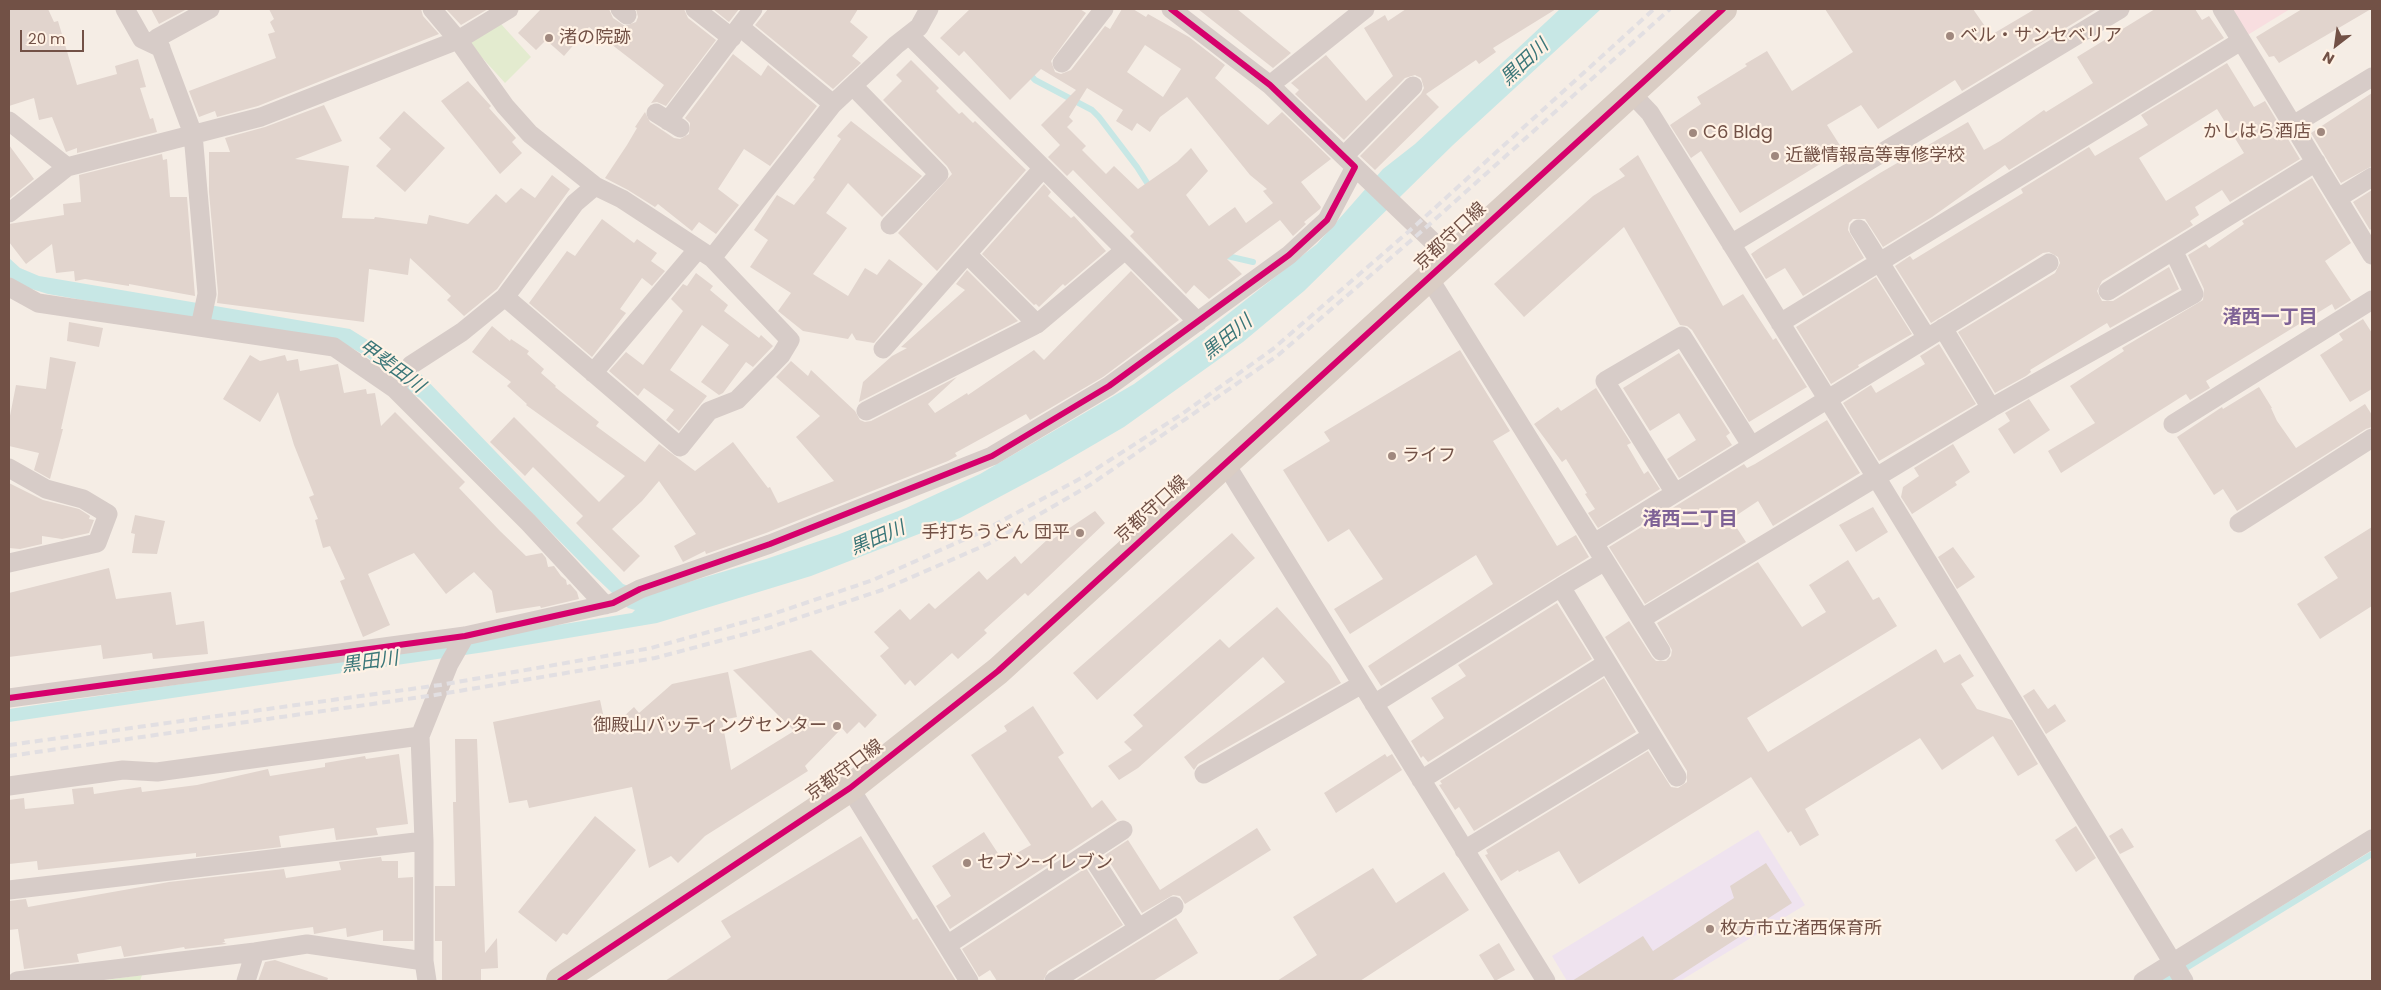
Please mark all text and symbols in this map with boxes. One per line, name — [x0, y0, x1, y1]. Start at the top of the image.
scale bar — [22, 20, 86, 52]
north arrow — [2311, 20, 2361, 70]
place label: ベル・サンセベリア — [1960, 25, 2122, 47]
place label: 渚の院跡 — [559, 27, 631, 49]
text: 20 m — [28, 28, 66, 49]
marker: ベル・サンセベリア — [1944, 30, 1956, 42]
marker: 渚の院跡 — [543, 32, 555, 44]
water label: 黒田川 — [1496, 35, 1554, 91]
text: N — [2319, 47, 2338, 69]
place label: かしはら酒店 — [2203, 121, 2311, 143]
place label: C6 Bldg — [1703, 122, 1773, 144]
marker: かしはら酒店 — [2315, 126, 2327, 138]
marker: C6 Bldg — [1687, 127, 1699, 139]
place label: 近畿情報高等専修学校 — [1785, 145, 1965, 167]
marker: 近畿情報高等専修学校 — [1769, 150, 1781, 162]
street label: 京都守口線 — [1411, 198, 1491, 276]
district label: 渚西一丁目 — [2223, 307, 2317, 329]
water label: 黒田川 — [1199, 311, 1257, 365]
water label: 甲斐田川 — [354, 335, 428, 399]
place label: ライフ — [1402, 445, 1456, 467]
marker: ライフ — [1386, 450, 1398, 462]
street label: 京都守口線 — [1111, 472, 1193, 548]
district label: 渚西二丁目 — [1643, 509, 1737, 531]
water label: 黒田川 — [847, 517, 909, 561]
place label: 手打ちうどん 団平 — [921, 522, 1070, 544]
marker: 手打ちうどん 団平 — [1074, 527, 1086, 539]
water label: 黒田川 — [340, 648, 400, 678]
place label: 御殿山バッティングセンター — [593, 715, 827, 737]
marker: 御殿山バッティングセンター — [831, 720, 843, 732]
street label: 京都守口線 — [802, 736, 888, 806]
place label: セブン-イレブン — [977, 852, 1113, 874]
marker: セブン-イレブン — [961, 857, 973, 869]
place label: 枚方市立渚西保育所 — [1720, 918, 1882, 940]
marker: 枚方市立渚西保育所 — [1704, 923, 1716, 935]

